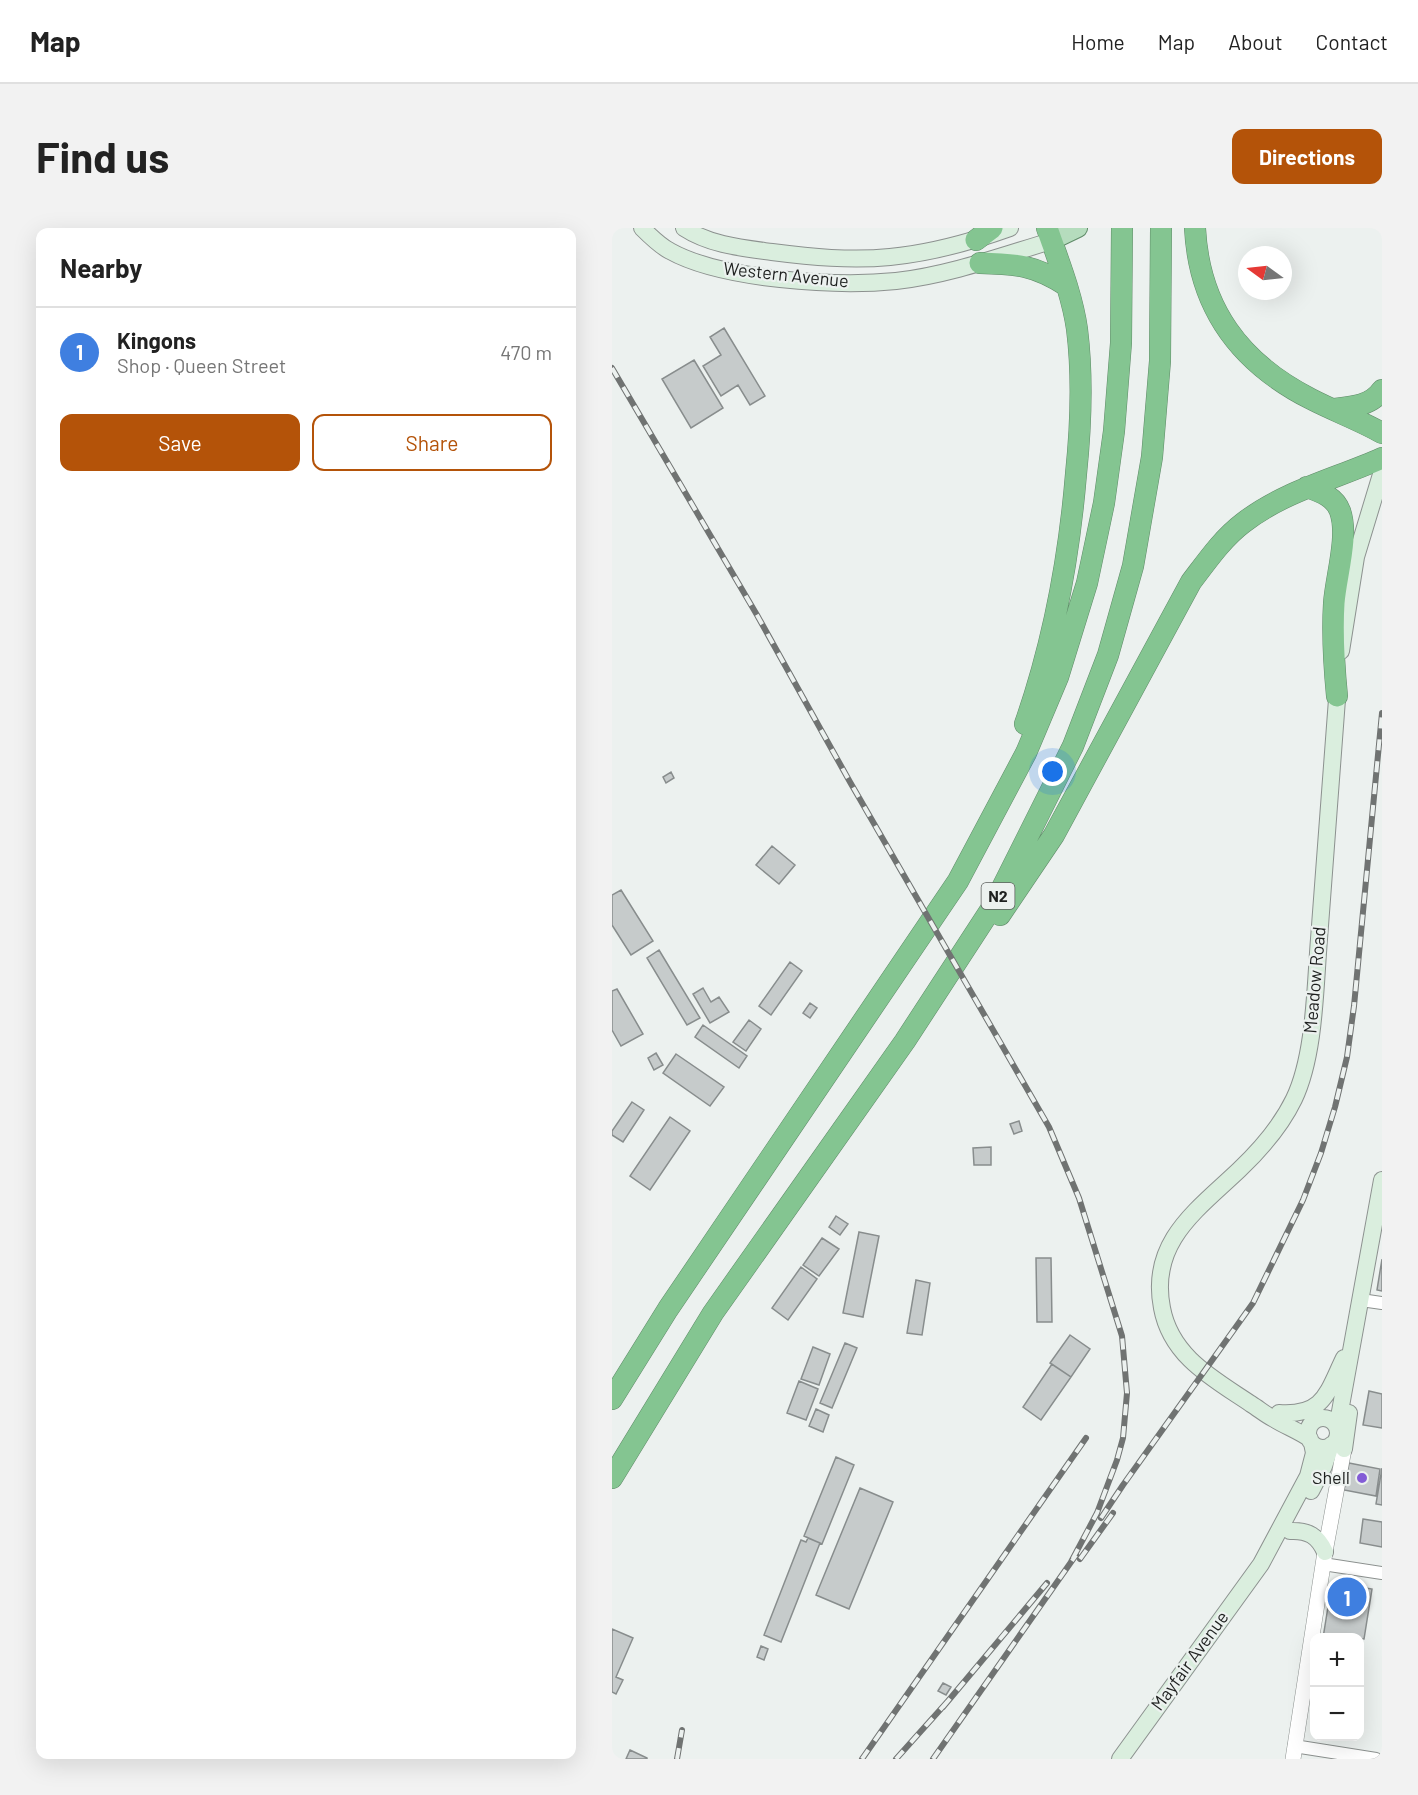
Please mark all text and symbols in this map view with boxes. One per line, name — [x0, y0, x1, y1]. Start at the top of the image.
text: Map — [30, 24, 81, 58]
text: Home — [1071, 29, 1125, 54]
text: Map — [1158, 29, 1195, 54]
text: About — [1228, 29, 1283, 54]
text: Contact — [1316, 29, 1388, 54]
button: Directions — [1232, 129, 1382, 184]
text: Find us — [36, 131, 169, 181]
north arrow — [1238, 246, 1292, 300]
text: Nearby — [60, 252, 142, 283]
street label: Western Avenue — [722, 256, 850, 292]
text: Kingons — [117, 327, 196, 353]
text: 1 — [76, 340, 83, 364]
text: 470 m — [500, 340, 552, 364]
text: Shop · Queen Street — [117, 353, 286, 377]
button: Save — [60, 414, 300, 471]
button: Share — [312, 414, 552, 471]
your location — [1038, 757, 1067, 786]
road number: N2 — [982, 883, 1014, 909]
street label: Meadow Road — [1298, 926, 1330, 1034]
place label: Shell — [1312, 1466, 1350, 1488]
marker: Shell — [1355, 1471, 1369, 1485]
pin: 1 — [1328, 1574, 1366, 1620]
street label: Mayfair Avenue — [1146, 1606, 1233, 1714]
map controls — [1310, 1633, 1364, 1741]
button: + — [1310, 1633, 1364, 1687]
button: − — [1310, 1687, 1364, 1741]

